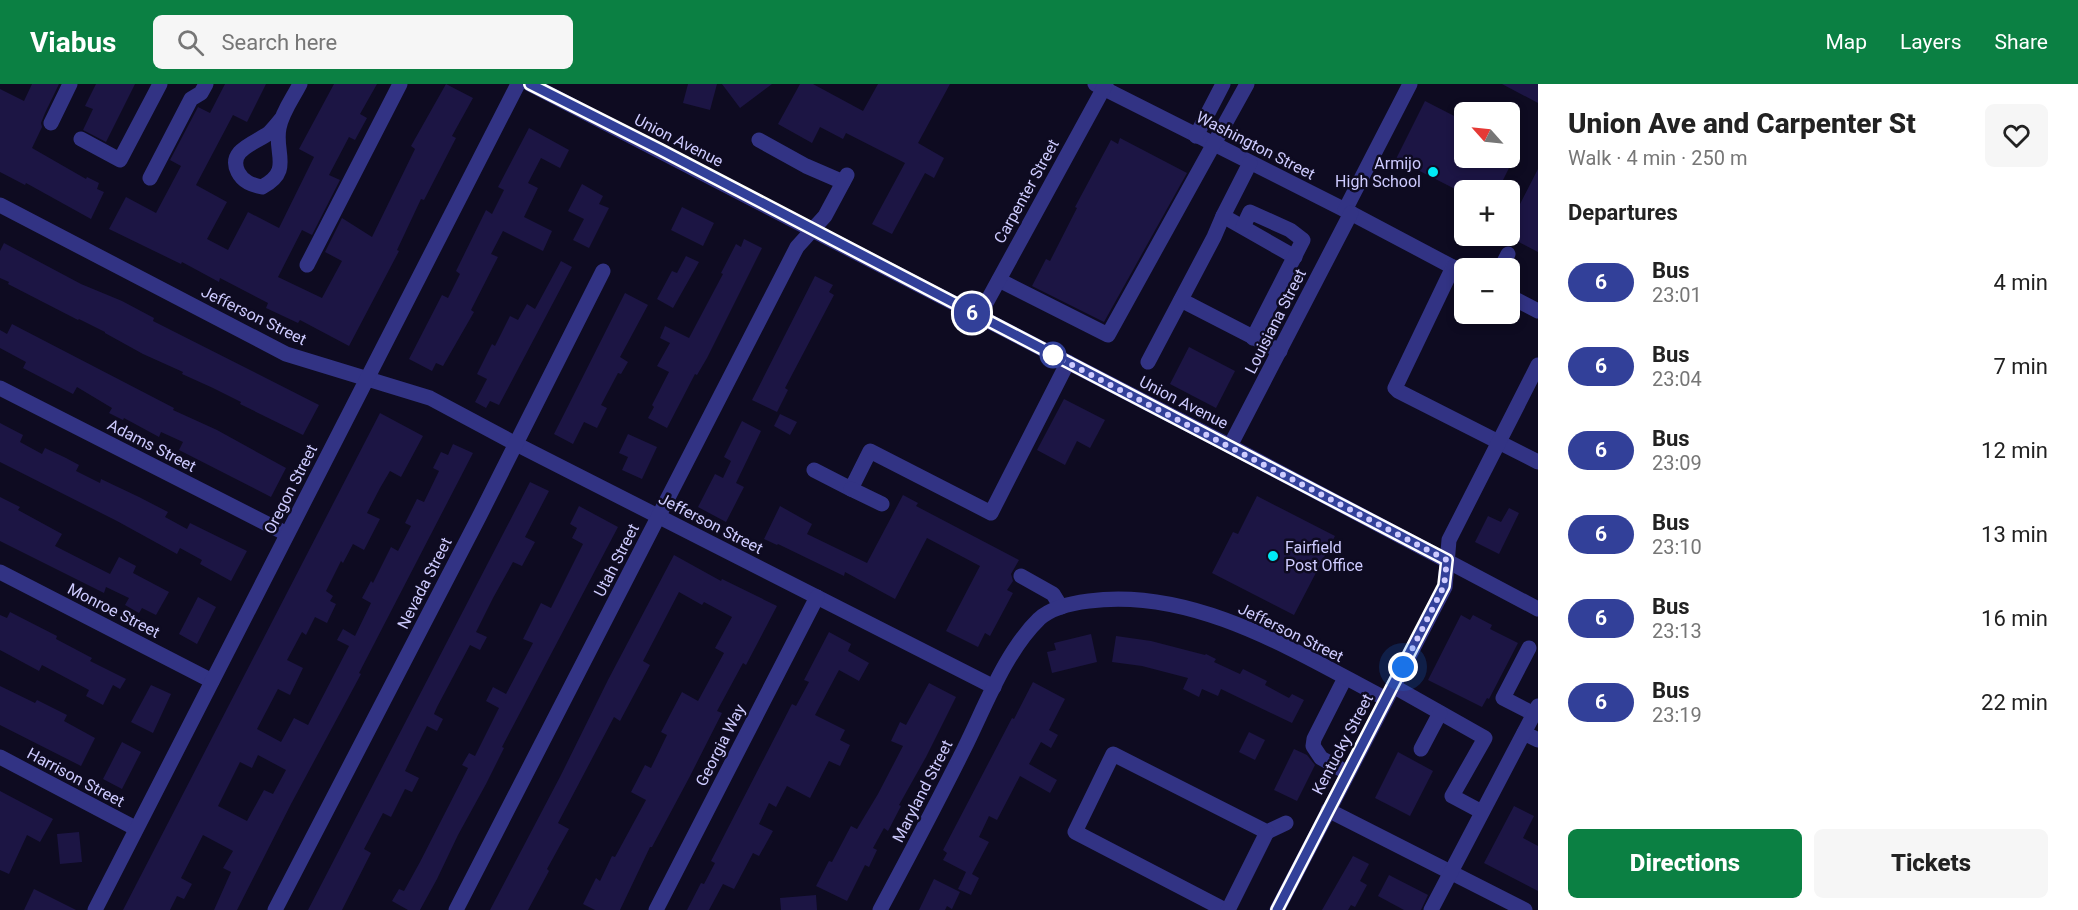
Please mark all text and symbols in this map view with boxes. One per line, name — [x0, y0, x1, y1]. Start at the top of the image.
search box — [153, 15, 573, 69]
text: Viabus — [30, 26, 117, 59]
icon: search — [174, 26, 207, 59]
text: Search here — [222, 30, 337, 55]
text: Map — [1825, 30, 1867, 54]
text: Layers — [1900, 30, 1961, 54]
text: Share — [1994, 30, 2048, 54]
north arrow — [1454, 102, 1520, 168]
map controls — [1454, 102, 1520, 324]
button: heart — [1985, 104, 2048, 167]
street label: Washington Street — [1193, 107, 1318, 184]
text: Union Ave and Carpenter St — [1568, 107, 1916, 140]
street label: Union Avenue — [631, 110, 726, 171]
street label: Carpenter Street — [990, 136, 1063, 247]
text: Walk · 4 min · 250 m — [1568, 146, 1747, 170]
place label: Armijo High School — [1335, 154, 1421, 191]
marker: Armijo High School — [1426, 165, 1440, 179]
button: + — [1454, 180, 1520, 246]
text: Departures — [1568, 200, 1678, 225]
button: − — [1454, 258, 1520, 324]
text: Bus — [1652, 258, 1690, 283]
street label: Louisiana Street — [1241, 266, 1310, 377]
text: 6 — [1595, 270, 1607, 294]
text: 4 min — [1993, 270, 2048, 295]
street label: Jefferson Street — [198, 282, 309, 349]
text: 23:01 — [1652, 283, 1702, 307]
line badge: 6 — [952, 294, 992, 332]
text: 6 — [966, 301, 978, 325]
unlabelled marker — [1040, 342, 1066, 368]
text: Bus — [1652, 342, 1690, 367]
text: 6 — [1595, 354, 1607, 378]
text: 7 min — [1993, 354, 2048, 379]
text: 23:04 — [1652, 367, 1702, 391]
street label: Union Avenue — [1136, 372, 1231, 433]
street label: Adams Street — [104, 415, 199, 476]
text: Bus — [1652, 426, 1690, 451]
text: 6 — [1595, 438, 1607, 462]
text: 12 min — [1981, 438, 2048, 463]
street label: Oregon Street — [260, 441, 321, 537]
text: 23:09 — [1652, 451, 1702, 475]
street label: Jefferson Street — [655, 489, 766, 558]
text: Bus — [1652, 510, 1690, 535]
street label: Utah Street — [590, 521, 643, 600]
text: 6 — [1595, 522, 1607, 546]
text: 13 min — [1981, 522, 2048, 547]
street label: Nevada Street — [393, 534, 456, 632]
text: 23:10 — [1652, 535, 1702, 559]
place label: Fairfield Post Office — [1285, 538, 1363, 575]
marker: Fairfield Post Office — [1266, 549, 1280, 563]
street label: Monroe Street — [64, 579, 163, 642]
text: Bus — [1652, 594, 1690, 619]
street label: Jefferson Street — [1235, 599, 1346, 666]
text: 6 — [1595, 606, 1607, 630]
text: 16 min — [1981, 606, 2048, 631]
text: 23:13 — [1652, 619, 1702, 643]
your location — [1388, 652, 1418, 682]
text: Bus — [1652, 678, 1690, 703]
text: 6 — [1595, 690, 1607, 714]
text: 22 min — [1981, 690, 2048, 715]
street label: Kentucky Street — [1308, 691, 1377, 798]
street label: Georgia Way — [692, 701, 749, 789]
text: 23:19 — [1652, 703, 1702, 727]
street label: Maryland Street — [888, 737, 956, 846]
street label: Harrison Street — [24, 744, 128, 811]
button: Directions — [1568, 829, 1802, 898]
button: Tickets — [1814, 829, 2048, 898]

